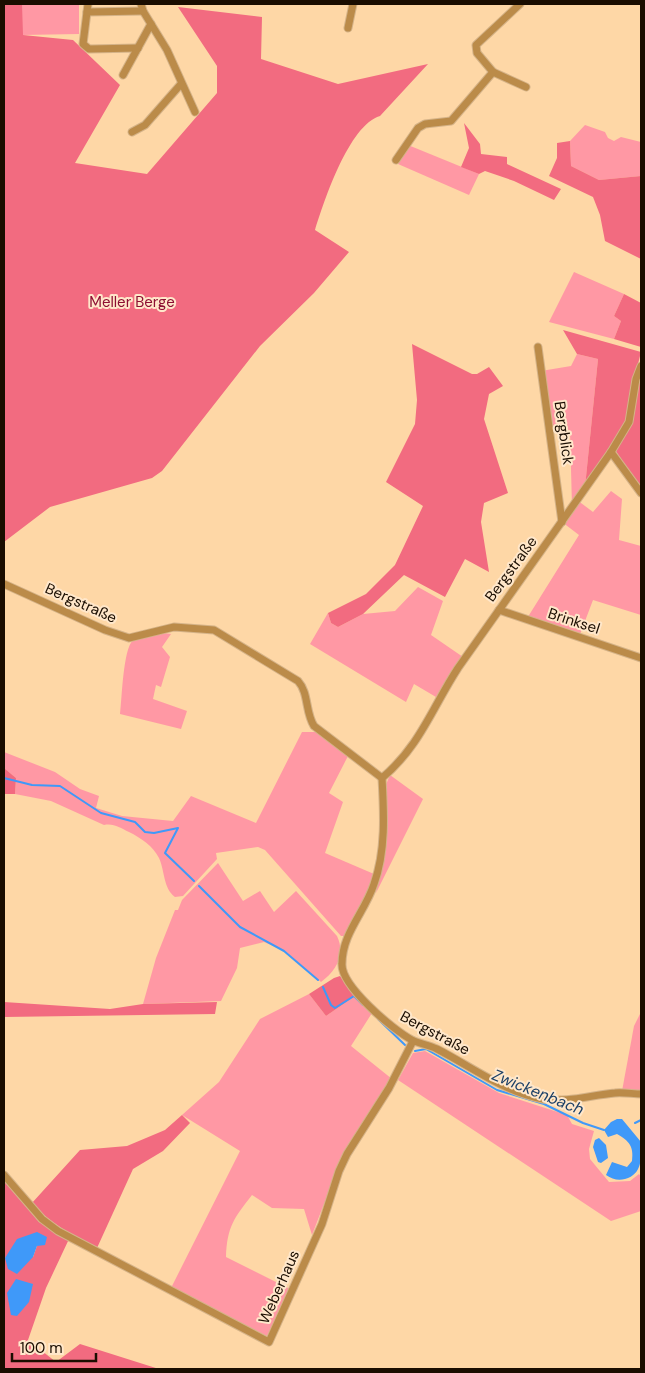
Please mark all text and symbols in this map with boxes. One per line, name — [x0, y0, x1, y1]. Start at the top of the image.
park label: Meller Berge — [89, 292, 175, 312]
street label: Bergblick — [550, 400, 578, 466]
street label: Bergstraße — [480, 532, 542, 606]
street label: Bergstraße — [42, 578, 120, 628]
street label: Brinksel — [546, 603, 602, 639]
street label: Bergstraße — [397, 1006, 473, 1060]
water label: Zwickenbach — [489, 1064, 587, 1120]
street label: Weberhaus — [254, 1247, 304, 1327]
scale bar — [12, 1330, 96, 1362]
text: 100 m — [20, 1338, 63, 1358]

